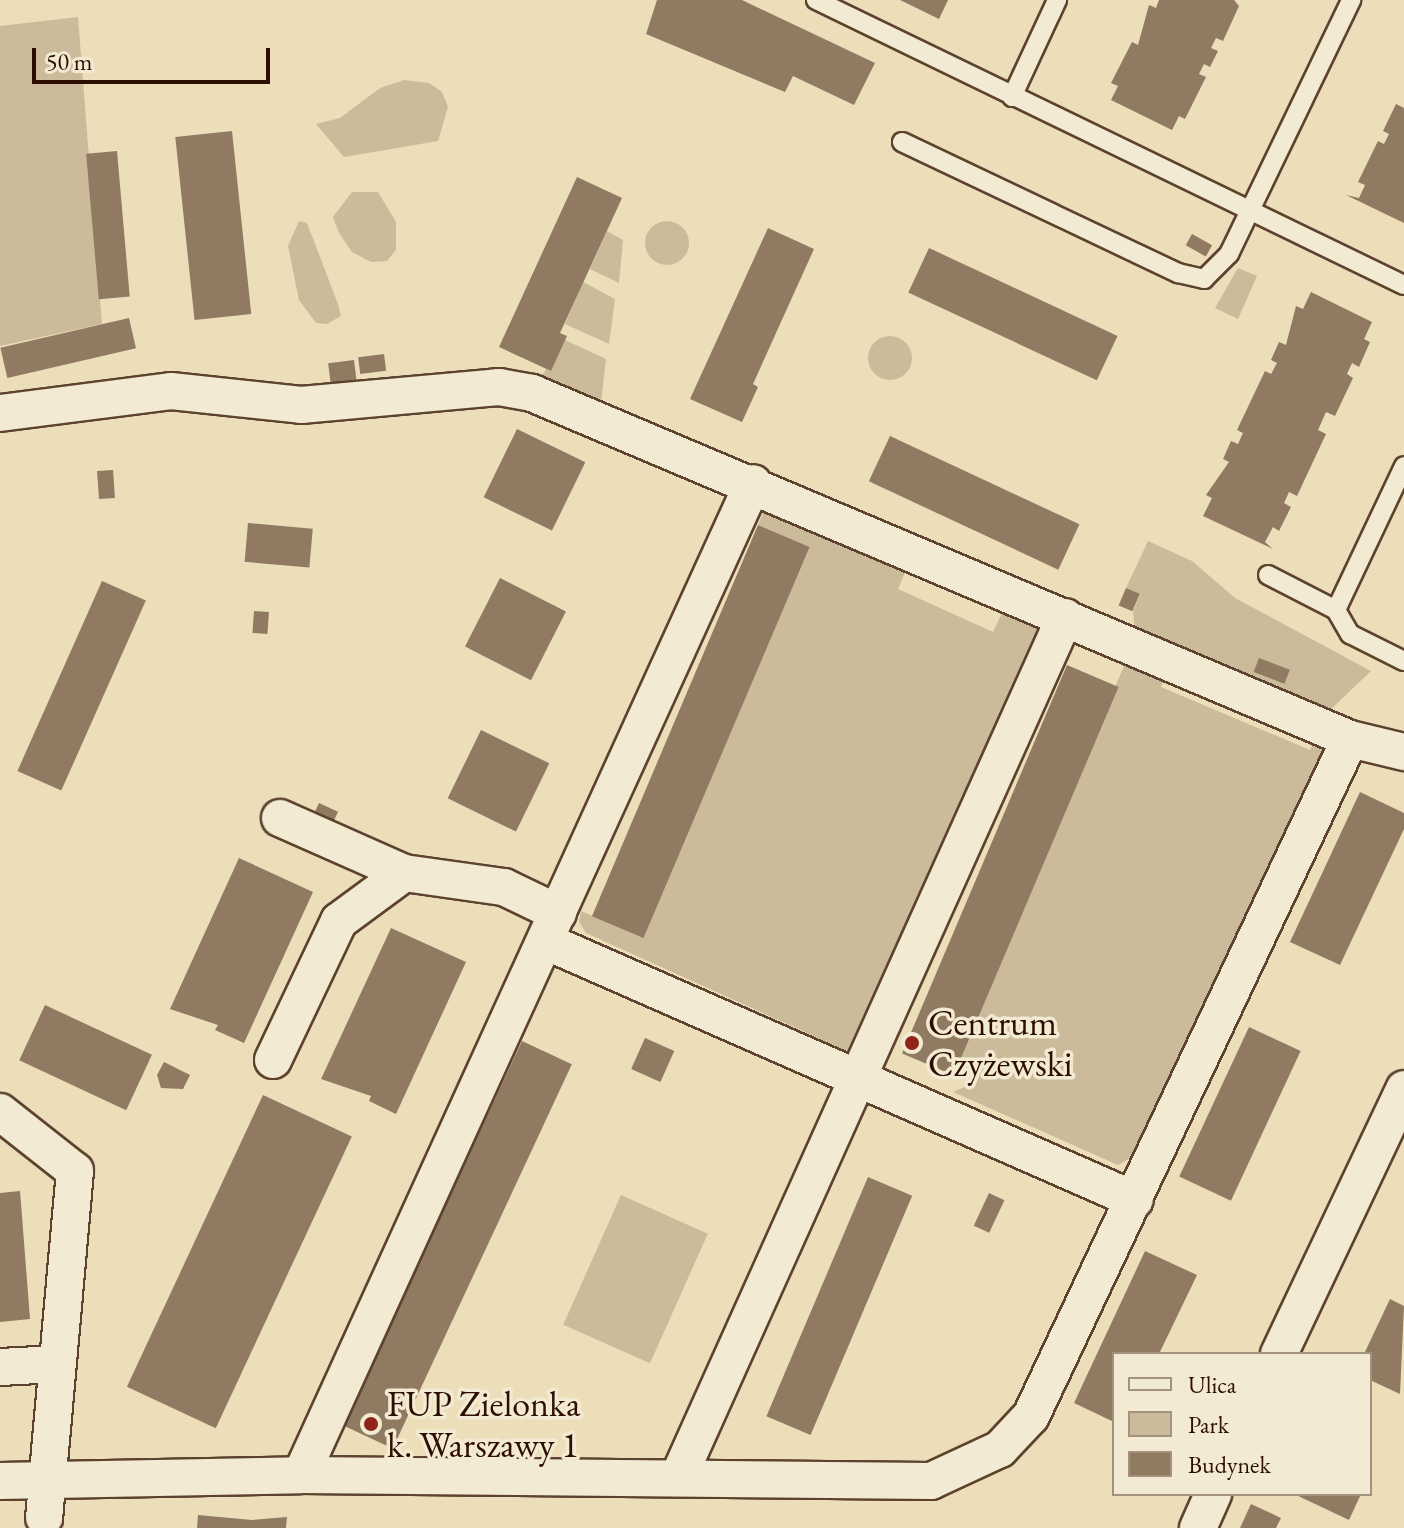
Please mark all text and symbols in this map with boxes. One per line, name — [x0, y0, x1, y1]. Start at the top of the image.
scale bar — [36, 32, 274, 82]
text: 50 m — [46, 46, 93, 77]
place label: Centrum Czyżewski — [928, 1000, 1073, 1085]
marker: Centrum Czyżewski — [903, 1034, 921, 1052]
legend — [1112, 1352, 1372, 1496]
text: Ulica — [1188, 1369, 1236, 1400]
place label: FUP Zielonka k. Warszawy 1 — [387, 1381, 580, 1466]
text: Park — [1188, 1409, 1229, 1440]
marker: FUP Zielonka k. Warszawy 1 — [362, 1415, 380, 1433]
text: Budynek — [1188, 1449, 1271, 1480]

